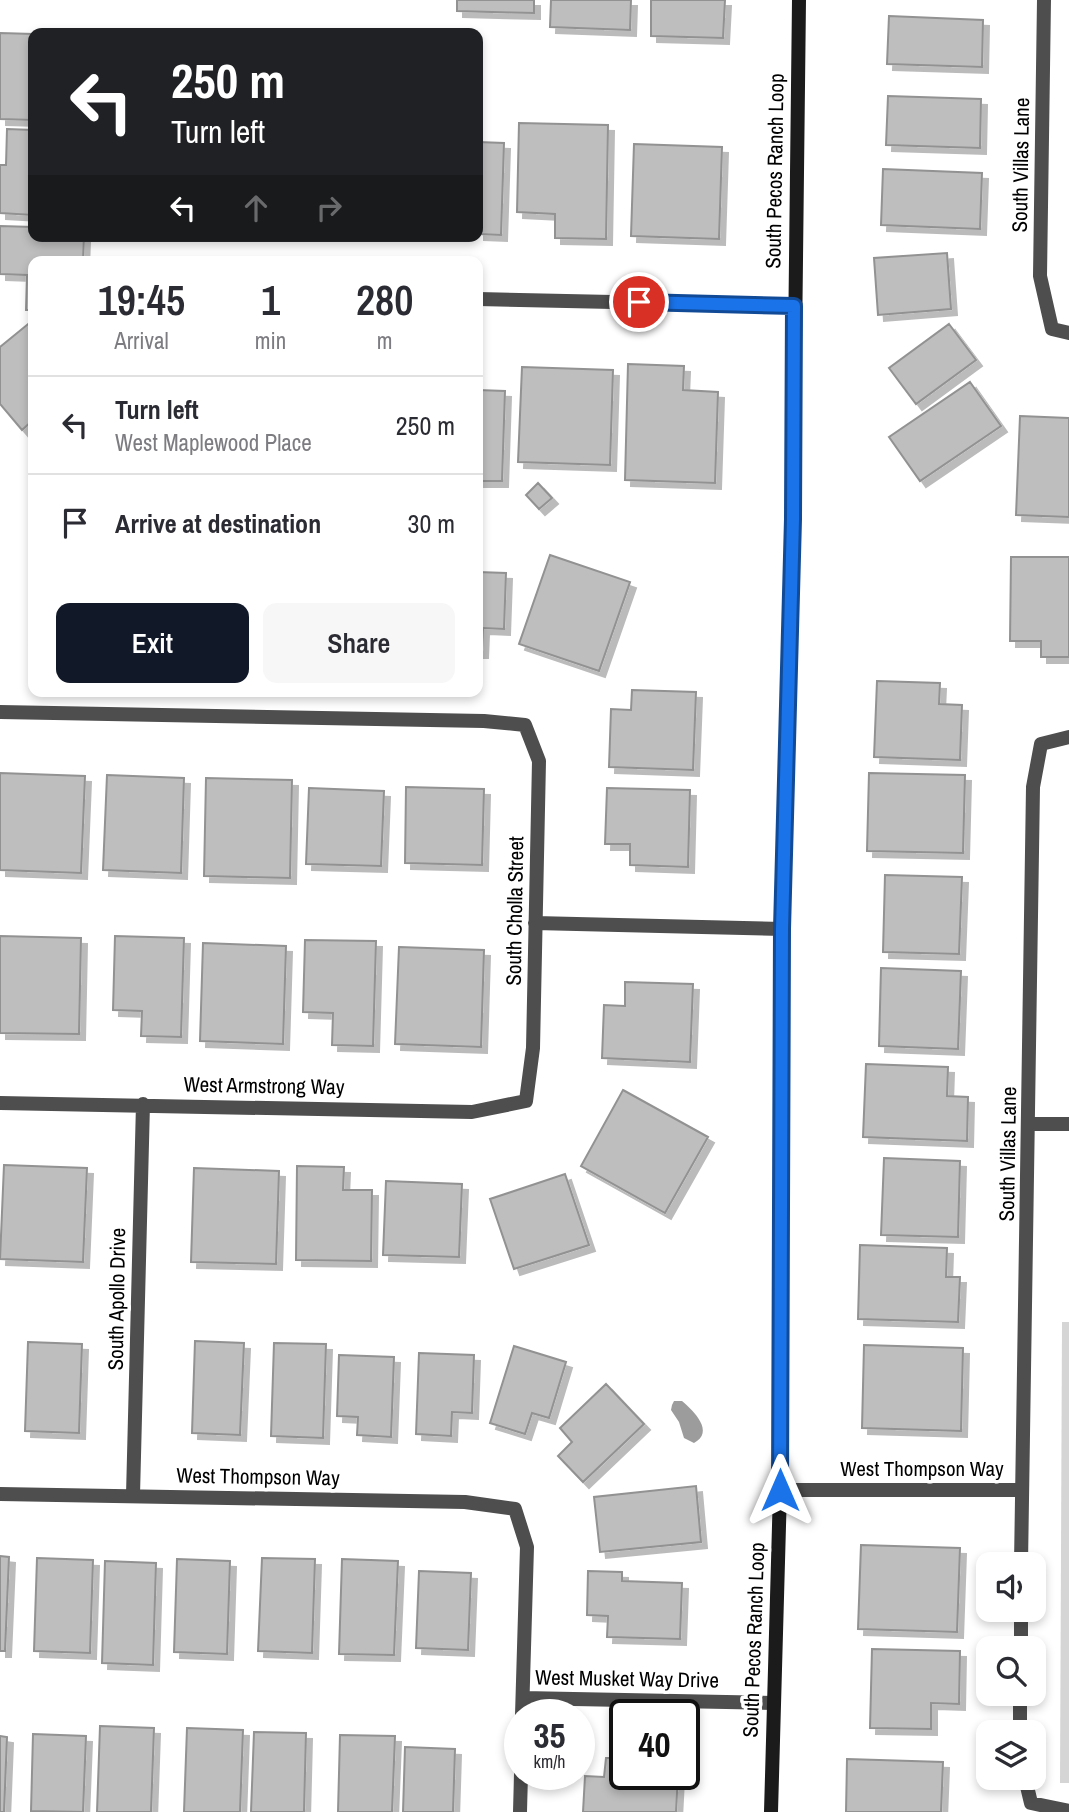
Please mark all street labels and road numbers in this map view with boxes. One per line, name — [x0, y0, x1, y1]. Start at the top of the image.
street label: South Pecos Ranch Loop — [758, 73, 791, 269]
street label: South Villas Lane — [1005, 97, 1036, 233]
street label: South Cholla Street — [499, 836, 530, 986]
street label: West Armstrong Way — [183, 1070, 345, 1101]
street label: South Villas Lane — [992, 1086, 1023, 1222]
street label: South Apollo Drive — [101, 1227, 132, 1371]
street label: West Thompson Way — [840, 1454, 1004, 1483]
street label: West Thompson Way — [176, 1461, 340, 1492]
street label: South Pecos Ranch Loop — [736, 1542, 771, 1738]
street label: West Musket Way Drive — [535, 1662, 719, 1695]

